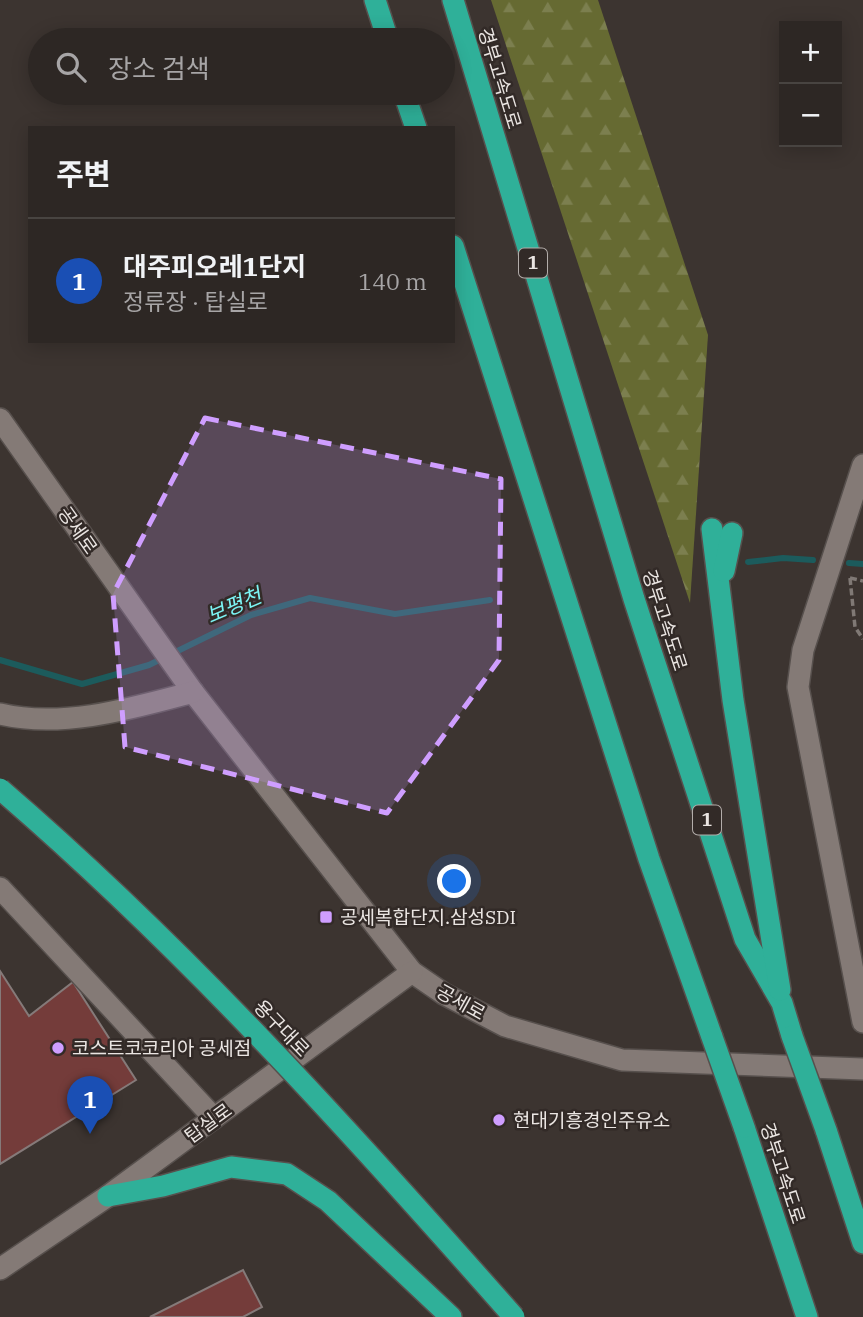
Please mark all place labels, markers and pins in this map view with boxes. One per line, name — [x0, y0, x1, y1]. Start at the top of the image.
place label: 공세복합단지.삼성SDI — [340, 905, 516, 929]
marker: 공세복합단지.삼성SDI — [318, 909, 334, 925]
place label: 코스트코코리아 공세점 — [72, 1036, 251, 1060]
marker: 코스트코코리아 공세점 — [50, 1040, 66, 1056]
pin: 1 — [67, 1076, 113, 1134]
place label: 현대기흥경인주유소 — [513, 1108, 670, 1132]
marker: 현대기흥경인주유소 — [491, 1112, 507, 1128]

